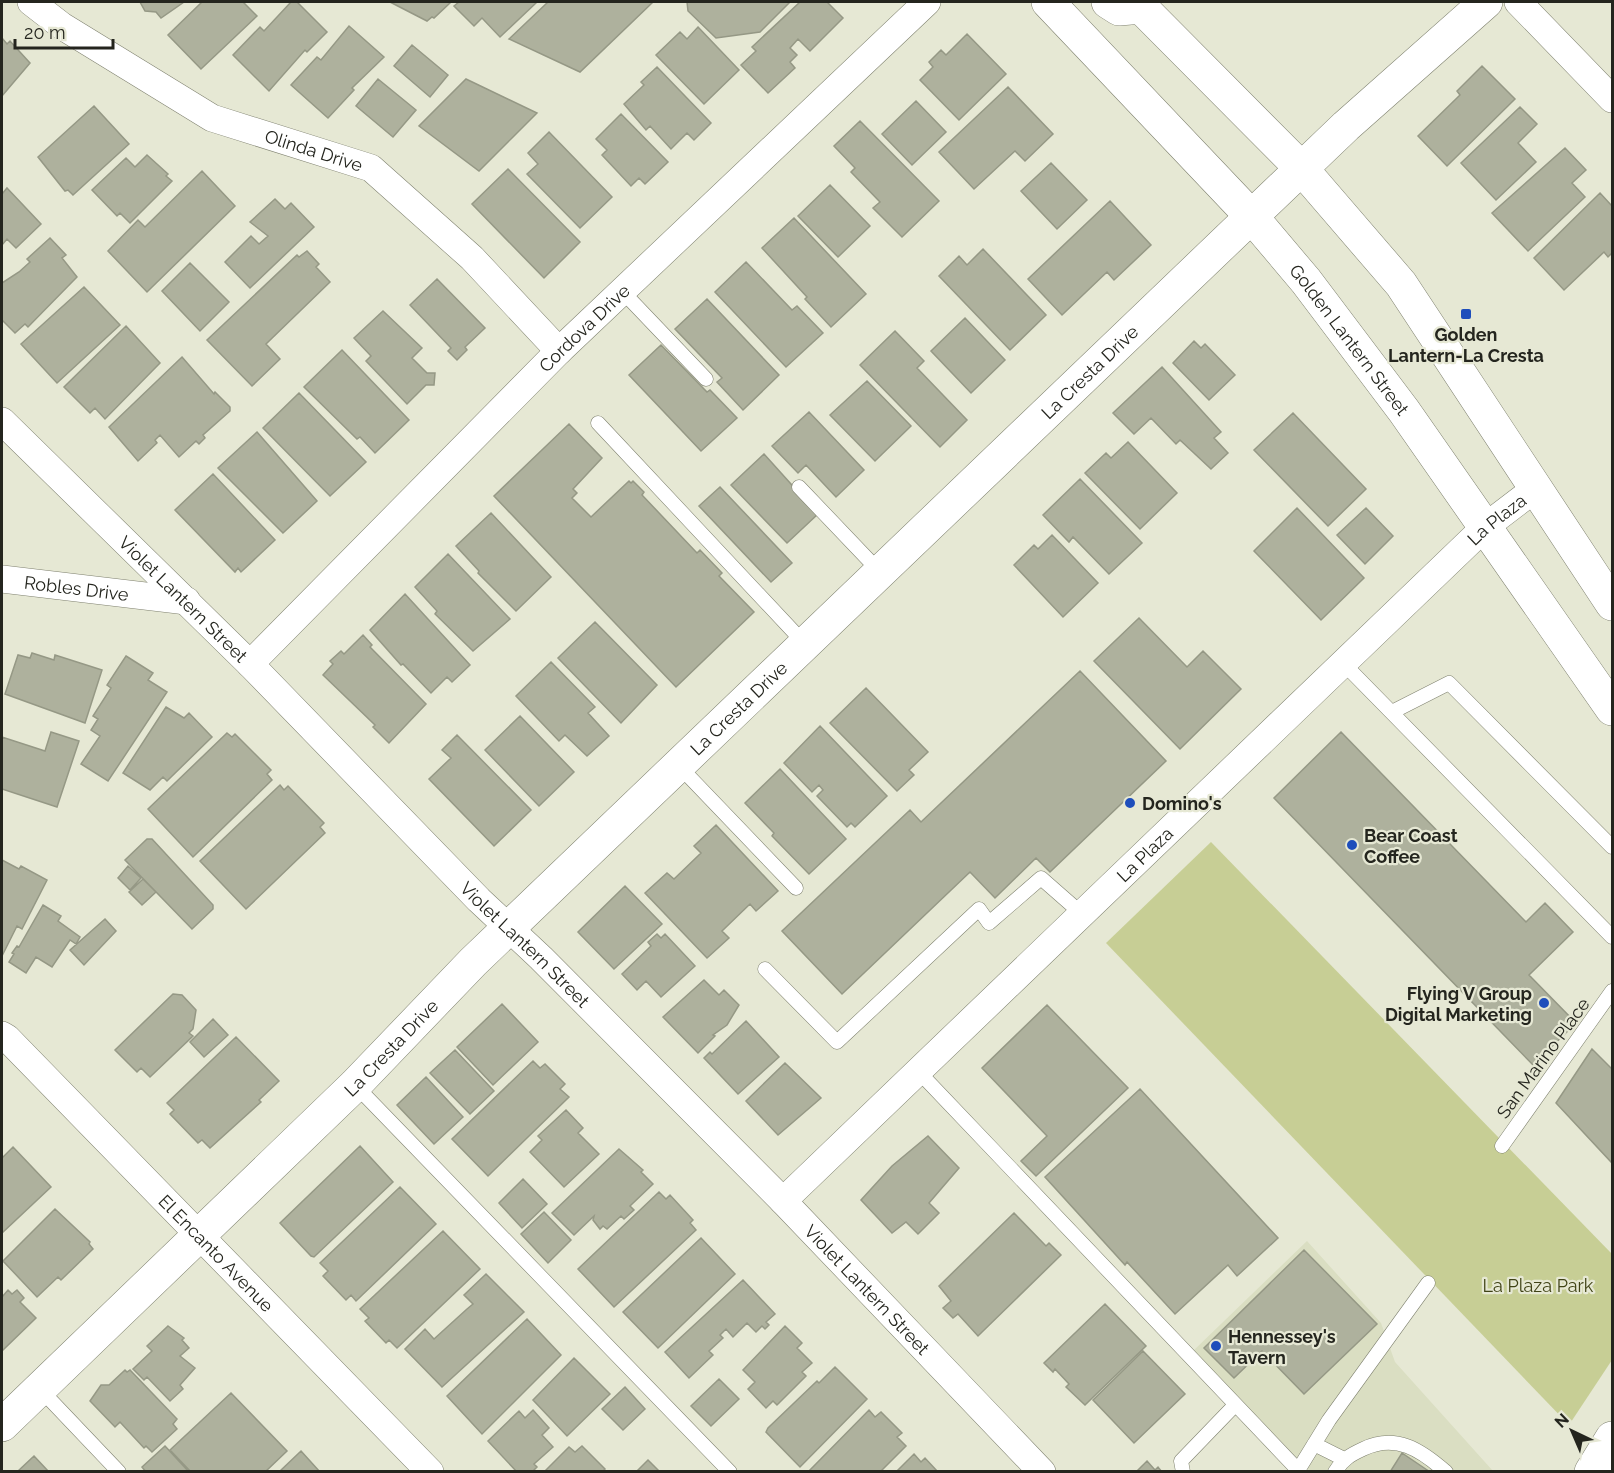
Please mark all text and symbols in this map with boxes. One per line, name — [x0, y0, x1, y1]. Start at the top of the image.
scale bar — [15, 12, 112, 50]
text: 20 m — [24, 22, 66, 43]
street label: Olinda Drive — [262, 125, 366, 175]
street label: Golden Lantern Street — [1286, 260, 1414, 419]
street label: Cordova Drive — [534, 279, 634, 376]
marker: Golden Lantern-La Cresta — [1459, 307, 1473, 321]
street label: La Cresta Drive — [1037, 320, 1142, 423]
place label: Golden Lantern-La Cresta — [1388, 324, 1544, 366]
street label: La Plaza — [1463, 489, 1530, 549]
street label: Violet Lantern Street — [115, 531, 252, 666]
street label: Robles Drive — [23, 571, 130, 605]
street label: La Cresta Drive — [686, 656, 791, 759]
place label: Domino's — [1142, 793, 1222, 814]
marker: Domino's — [1123, 796, 1137, 810]
street label: La Plaza — [1112, 822, 1177, 886]
place label: Bear Coast Coffee — [1364, 825, 1458, 867]
marker: Bear Coast Coffee — [1345, 838, 1359, 852]
street label: Violet Lantern Street — [456, 877, 594, 1011]
place label: Flying V Group Digital Marketing — [1385, 983, 1532, 1025]
street label: San Marino Place — [1492, 993, 1594, 1122]
street label: La Cresta Drive — [340, 995, 442, 1100]
marker: Flying V Group Digital Marketing — [1537, 996, 1551, 1010]
street label: El Encanto Avenue — [155, 1190, 279, 1316]
street label: Violet Lantern Street — [801, 1220, 934, 1358]
park label: La Plaza Park — [1483, 1275, 1594, 1296]
place label: Hennessey's Tavern — [1228, 1326, 1336, 1368]
marker: Hennessey's Tavern — [1209, 1339, 1223, 1353]
north arrow — [1542, 1401, 1602, 1461]
text: N — [1551, 1409, 1573, 1432]

